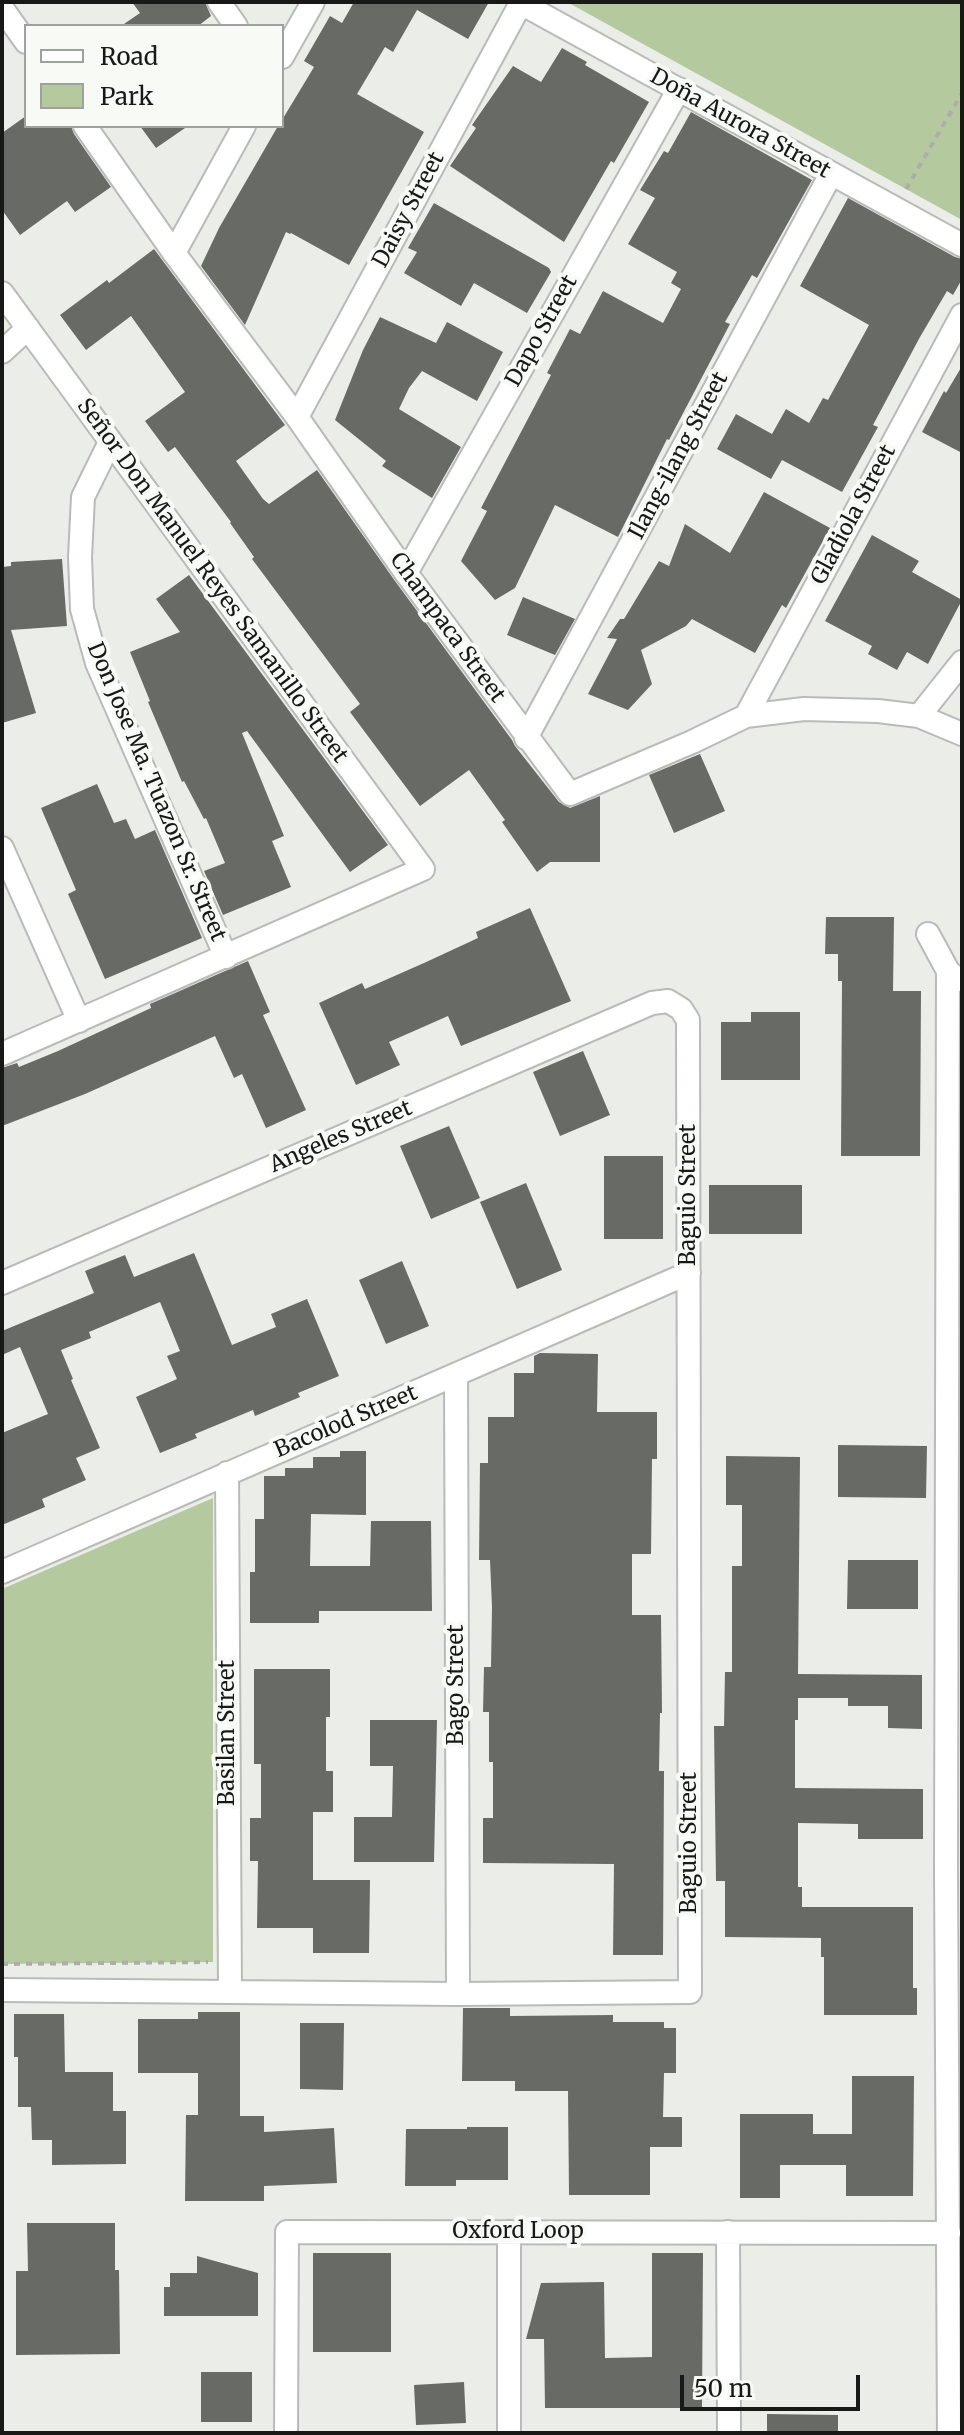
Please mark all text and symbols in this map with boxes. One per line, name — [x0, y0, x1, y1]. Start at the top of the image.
legend — [24, 24, 284, 128]
text: Road — [100, 41, 158, 72]
street label: Doña Aurora Street — [645, 64, 835, 184]
text: Park — [100, 81, 153, 112]
street label: Daisy Street — [368, 148, 450, 272]
street label: Dapo Street — [501, 271, 583, 391]
street label: Ilang-ilang Street — [624, 368, 734, 544]
street label: Señor Don Manuel Reyes Samanillo Street — [71, 394, 353, 768]
street label: Gladiola Street — [806, 441, 902, 589]
street label: Champaca Street — [384, 548, 510, 708]
street label: Don Jose Ma. Tuazon Sr. Street — [81, 639, 231, 945]
street label: Angeles Street — [266, 1095, 416, 1179]
street label: Baguio Street — [676, 1124, 702, 1266]
street label: Bacolod Street — [271, 1380, 421, 1464]
street label: Bago Street — [444, 1624, 470, 1746]
street label: Basilan Street — [215, 1660, 241, 1806]
street label: Baguio Street — [677, 1772, 703, 1914]
street label: Oxford Loop — [452, 2219, 584, 2245]
scale bar — [684, 2359, 864, 2409]
text: 50 m — [694, 2373, 753, 2404]

